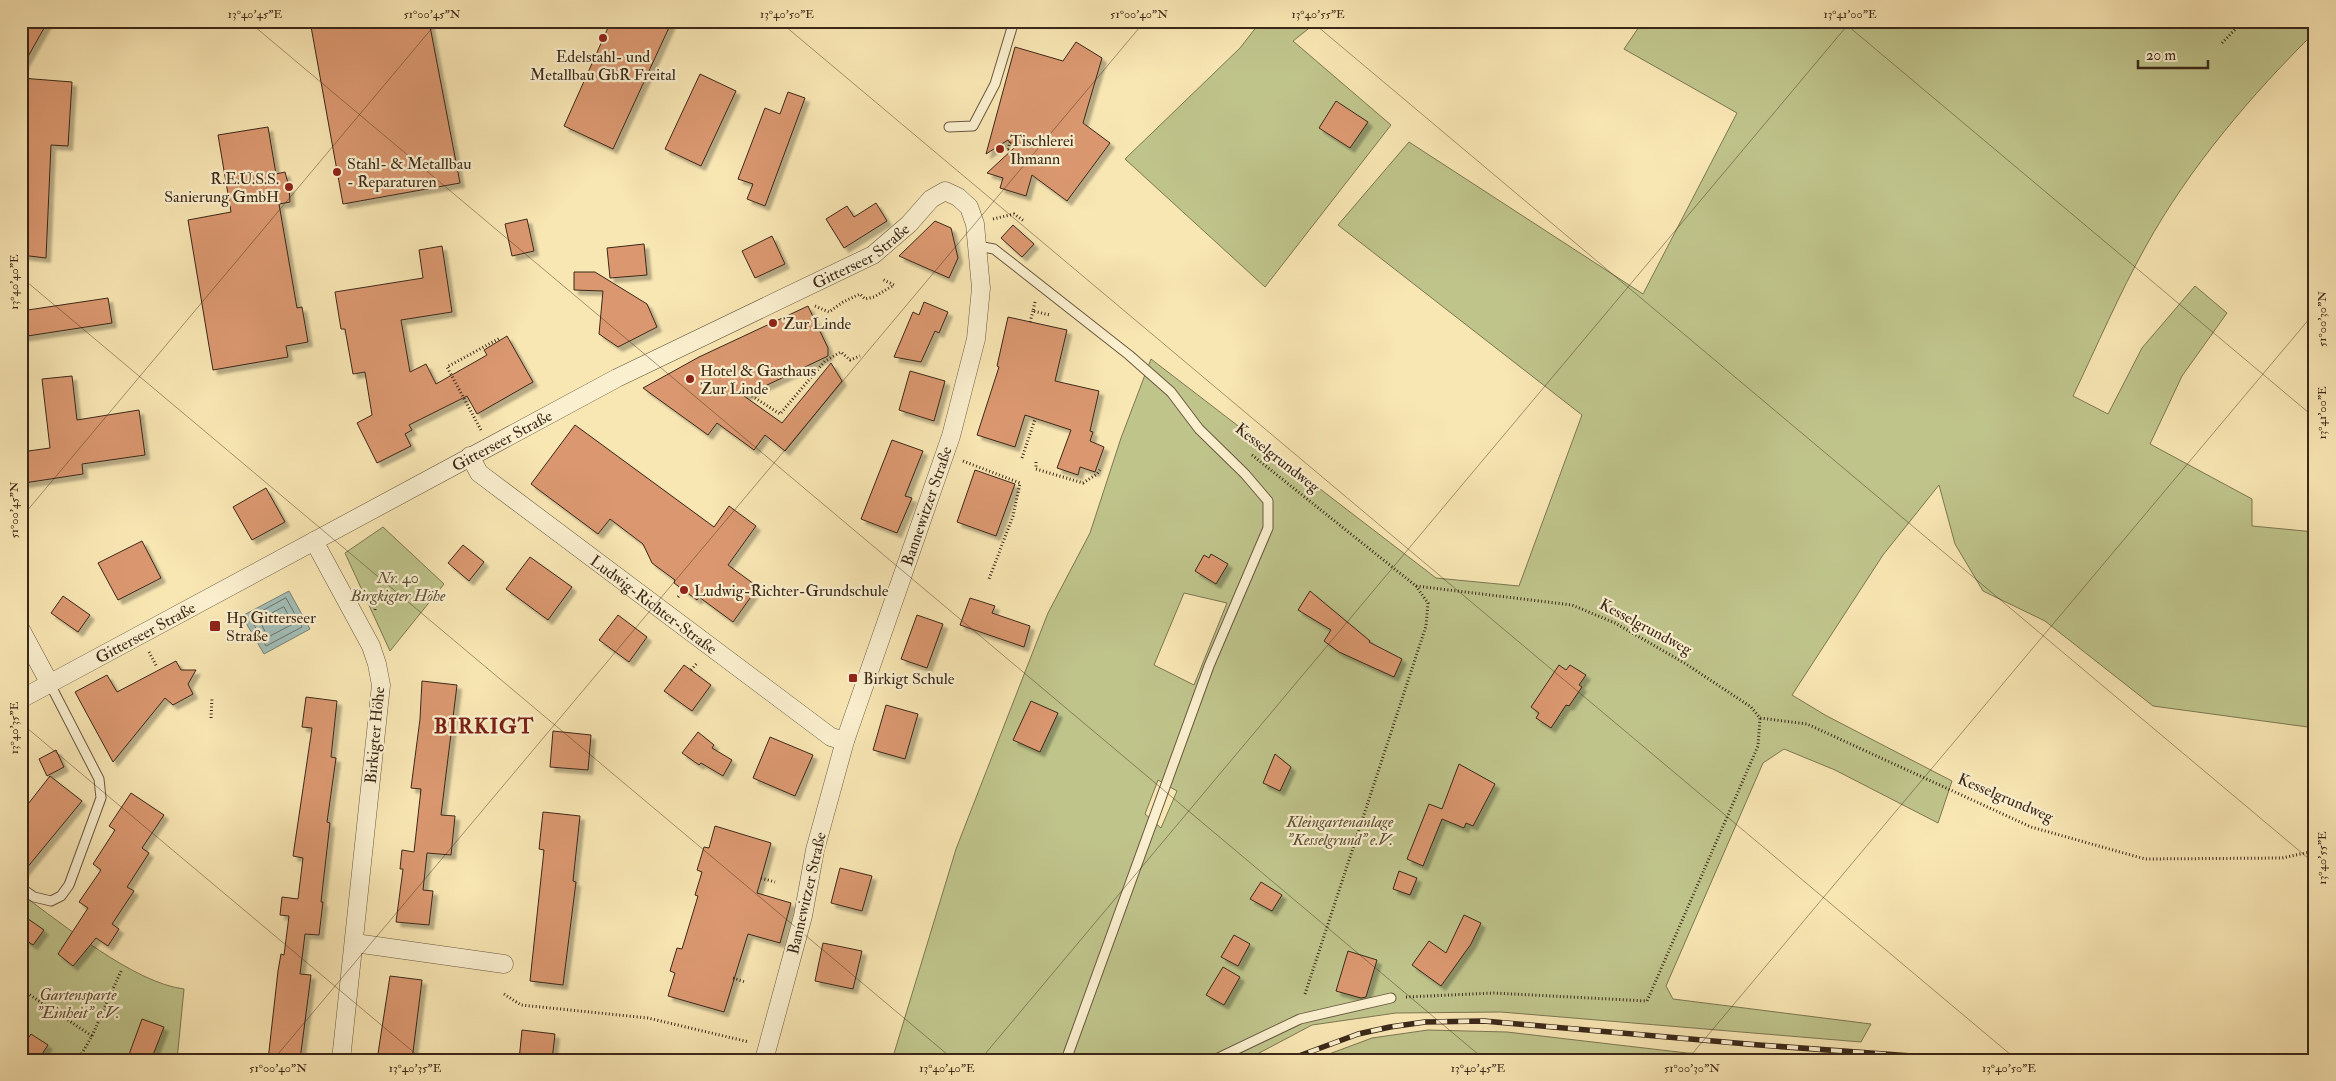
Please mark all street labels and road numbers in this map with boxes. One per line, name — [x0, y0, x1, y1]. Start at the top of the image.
street label: Gitterseer Straße — [809, 219, 914, 294]
street label: Gitterseer Straße — [449, 406, 556, 476]
street label: Kesselgrundweg — [1231, 419, 1325, 498]
street label: Bannewitzer Straße — [897, 444, 957, 569]
street label: Ludwig-Richter-Straße — [586, 551, 721, 659]
street label: Kesselgrundweg — [1596, 594, 1696, 660]
street label: Gitterseer Straße — [92, 598, 199, 668]
street label: Birkigter Höhe — [361, 686, 389, 784]
street label: Kesselgrundweg — [1955, 769, 2057, 827]
street label: Bannewitzer Straße — [783, 830, 831, 956]

